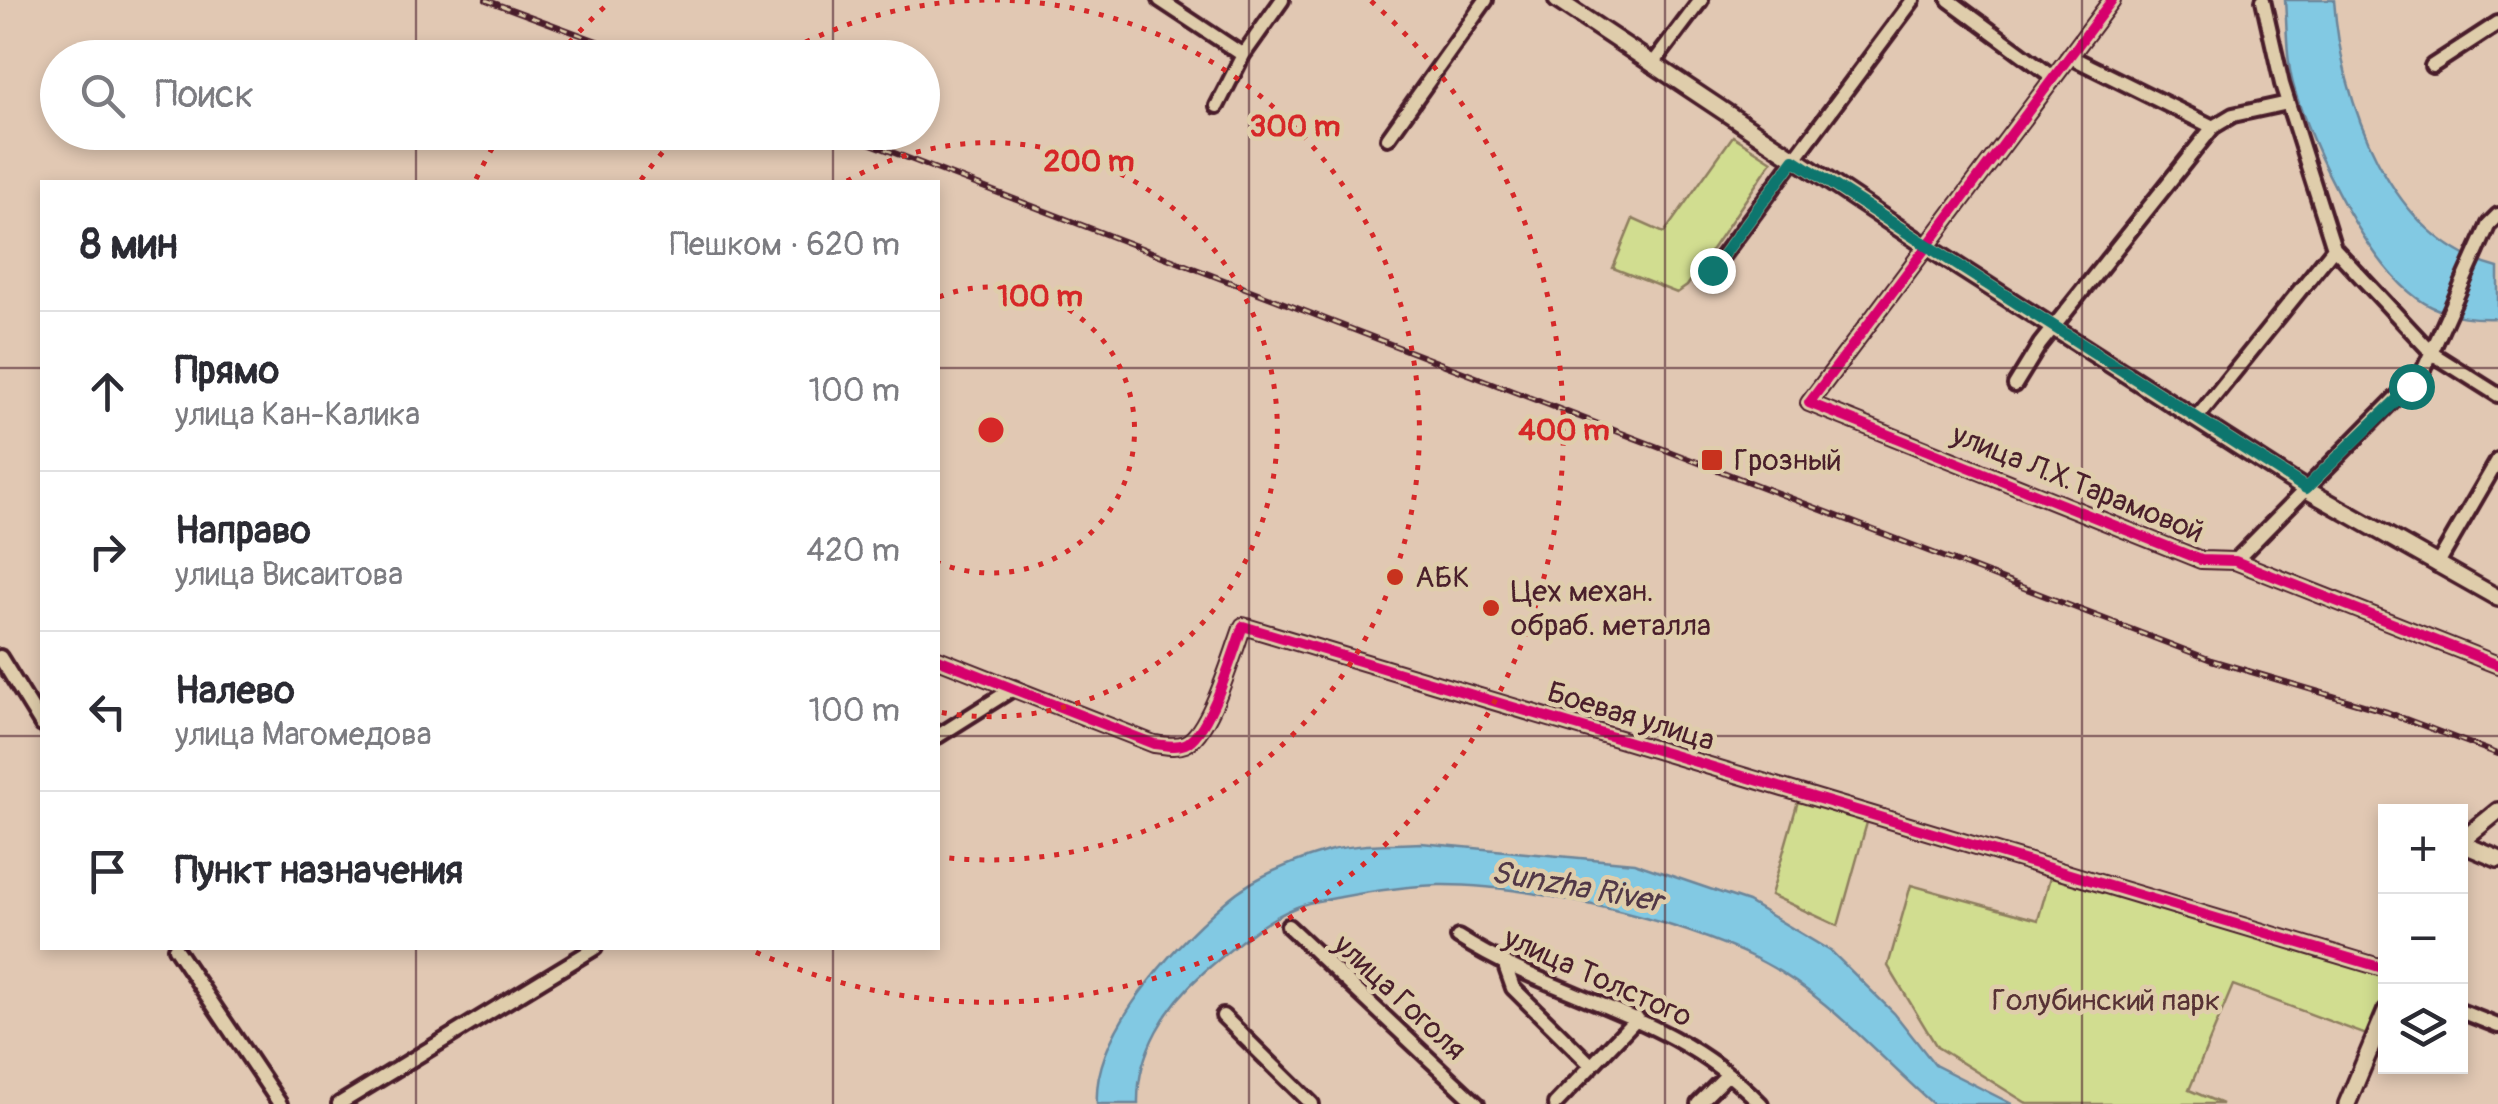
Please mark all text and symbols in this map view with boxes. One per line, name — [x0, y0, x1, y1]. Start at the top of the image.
search box — [40, 40, 940, 150]
icon: search — [75, 68, 130, 123]
text: Поиск — [155, 71, 254, 119]
text: 300 m — [1250, 108, 1340, 145]
text: 200 m — [1044, 143, 1134, 180]
text: 8 мин — [80, 219, 178, 271]
text: Пешком · 620 m — [670, 225, 900, 265]
route end — [1690, 248, 1736, 294]
text: 100 m — [997, 278, 1083, 315]
text: Прямо — [175, 347, 279, 395]
icon: ahead — [80, 364, 135, 419]
route start — [2389, 364, 2435, 410]
text: 100 m — [808, 371, 900, 411]
text: улица Кан-Калика — [175, 395, 420, 435]
centre of rings — [973, 412, 1009, 448]
text: 400 m — [1518, 412, 1610, 449]
street label: улица Л.Х.Тарамовой — [1946, 416, 2209, 551]
place label: Грозный — [1734, 442, 1842, 479]
marker: Грозный — [1699, 447, 1725, 473]
text: Направо — [175, 507, 311, 555]
icon: right — [80, 524, 135, 579]
text: 420 m — [806, 531, 900, 571]
text: улица Висаитова — [175, 555, 403, 595]
place label: АБК — [1415, 559, 1470, 596]
marker: АБК — [1384, 566, 1406, 588]
place label: Цех механ. обраб. металла — [1511, 573, 1711, 644]
marker: Цех механ. обраб. металла — [1480, 597, 1502, 619]
text: Налево — [175, 667, 295, 715]
street label: Боевая улица — [1543, 674, 1719, 759]
icon: left — [80, 684, 135, 739]
text: 100 m — [808, 691, 900, 731]
text: улица Магомедова — [175, 715, 432, 755]
map controls — [2378, 804, 2468, 1074]
button: + — [2378, 804, 2468, 894]
icon: arrive — [80, 844, 135, 899]
text: Пункт назначения — [175, 847, 463, 895]
water label: Sunzha River — [1488, 852, 1669, 922]
button: − — [2378, 894, 2468, 984]
street label: улица Толстого — [1497, 919, 1698, 1035]
street label: улица Гоголя — [1325, 926, 1474, 1068]
park label: Голубинский парк — [1992, 982, 2220, 1019]
button: layers — [2378, 984, 2468, 1074]

